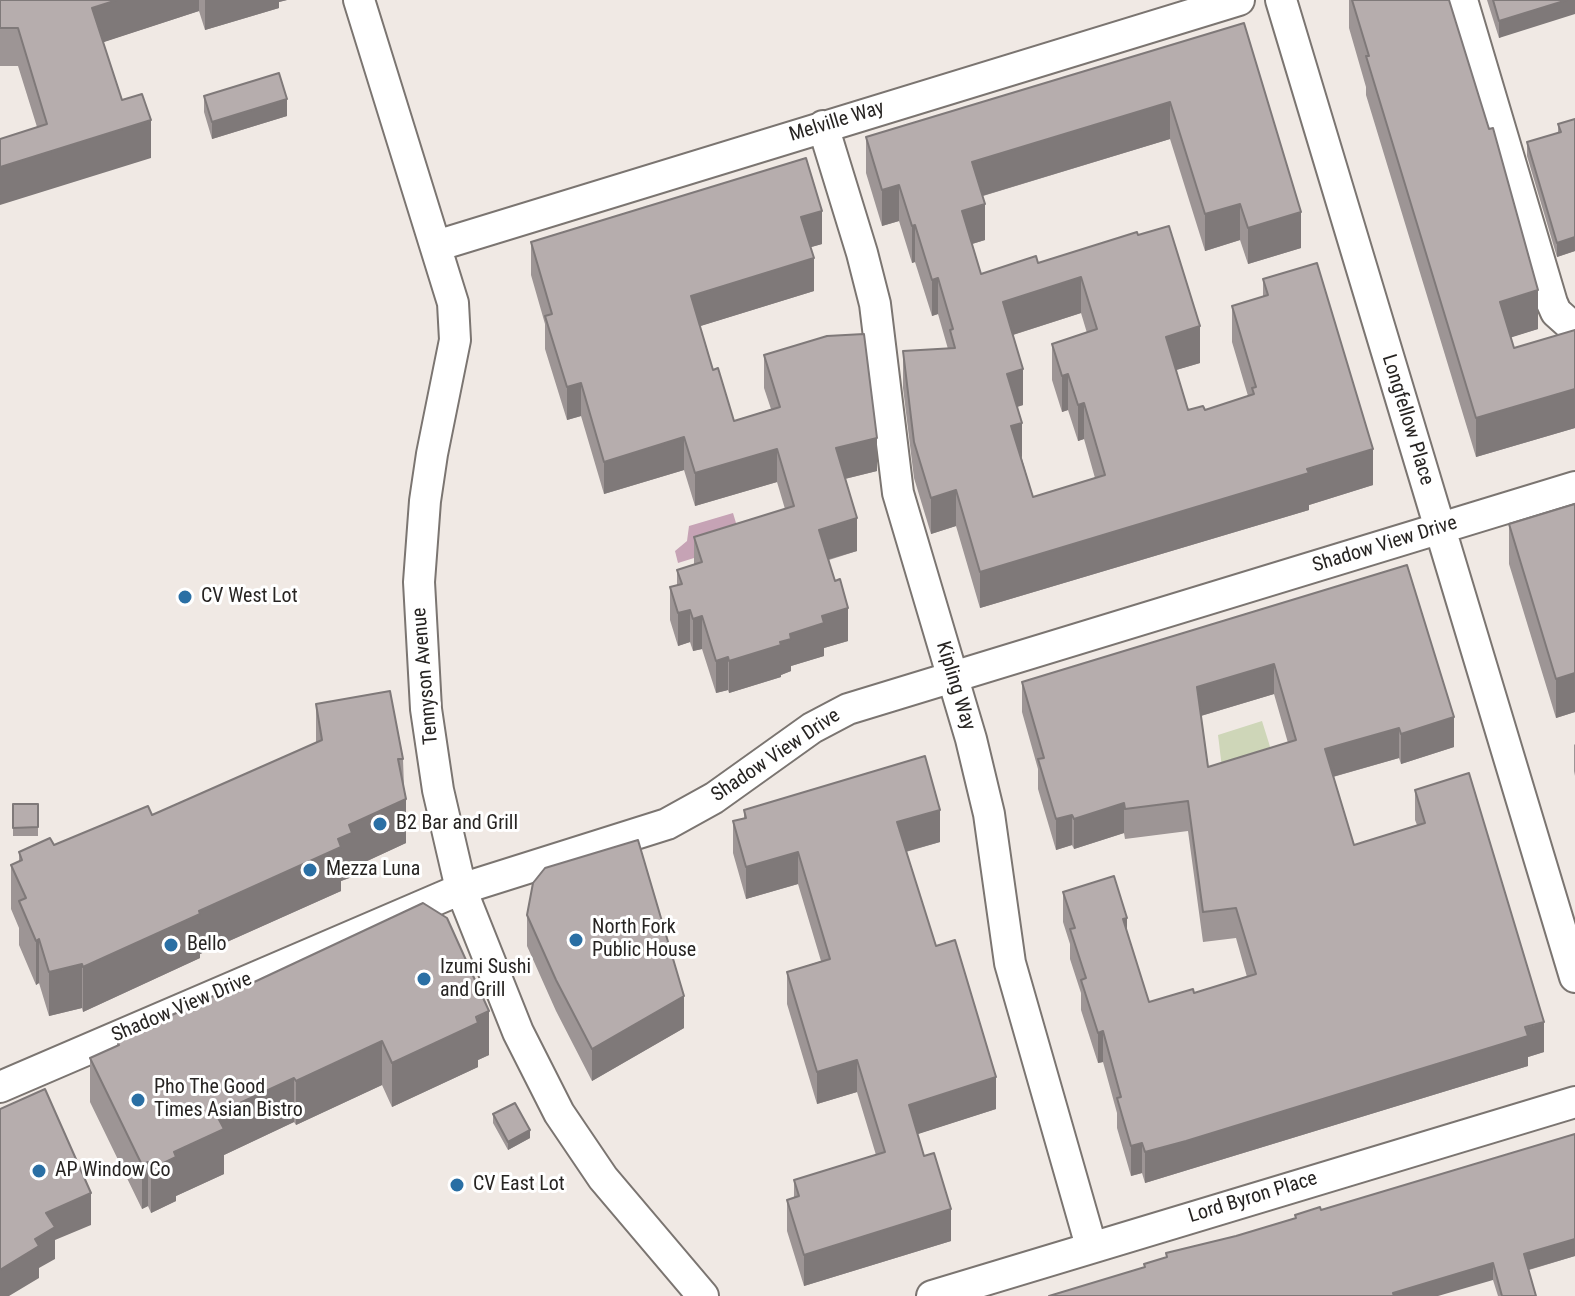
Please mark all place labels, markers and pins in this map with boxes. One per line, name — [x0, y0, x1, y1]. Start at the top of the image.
place label: CV West Lot — [201, 585, 298, 609]
marker: CV West Lot — [176, 588, 194, 606]
place label: B2 Bar and Grill — [396, 812, 518, 836]
marker: B2 Bar and Grill — [371, 815, 389, 833]
place label: Mezza Luna — [326, 858, 420, 882]
marker: Mezza Luna — [301, 861, 319, 879]
place label: North Fork Public House — [592, 916, 696, 963]
marker: North Fork Public House — [567, 931, 585, 949]
place label: Bello — [187, 933, 227, 957]
marker: Bello — [162, 936, 180, 954]
place label: Izumi Sushi and Grill — [440, 956, 531, 1003]
marker: Izumi Sushi and Grill — [415, 970, 433, 988]
place label: Pho The Good Times Asian Bistro — [154, 1076, 303, 1123]
marker: Pho The Good Times Asian Bistro — [129, 1091, 147, 1109]
place label: AP Window Co — [55, 1159, 171, 1183]
marker: AP Window Co — [30, 1162, 48, 1180]
place label: CV East Lot — [473, 1173, 565, 1197]
marker: CV East Lot — [448, 1176, 466, 1194]

